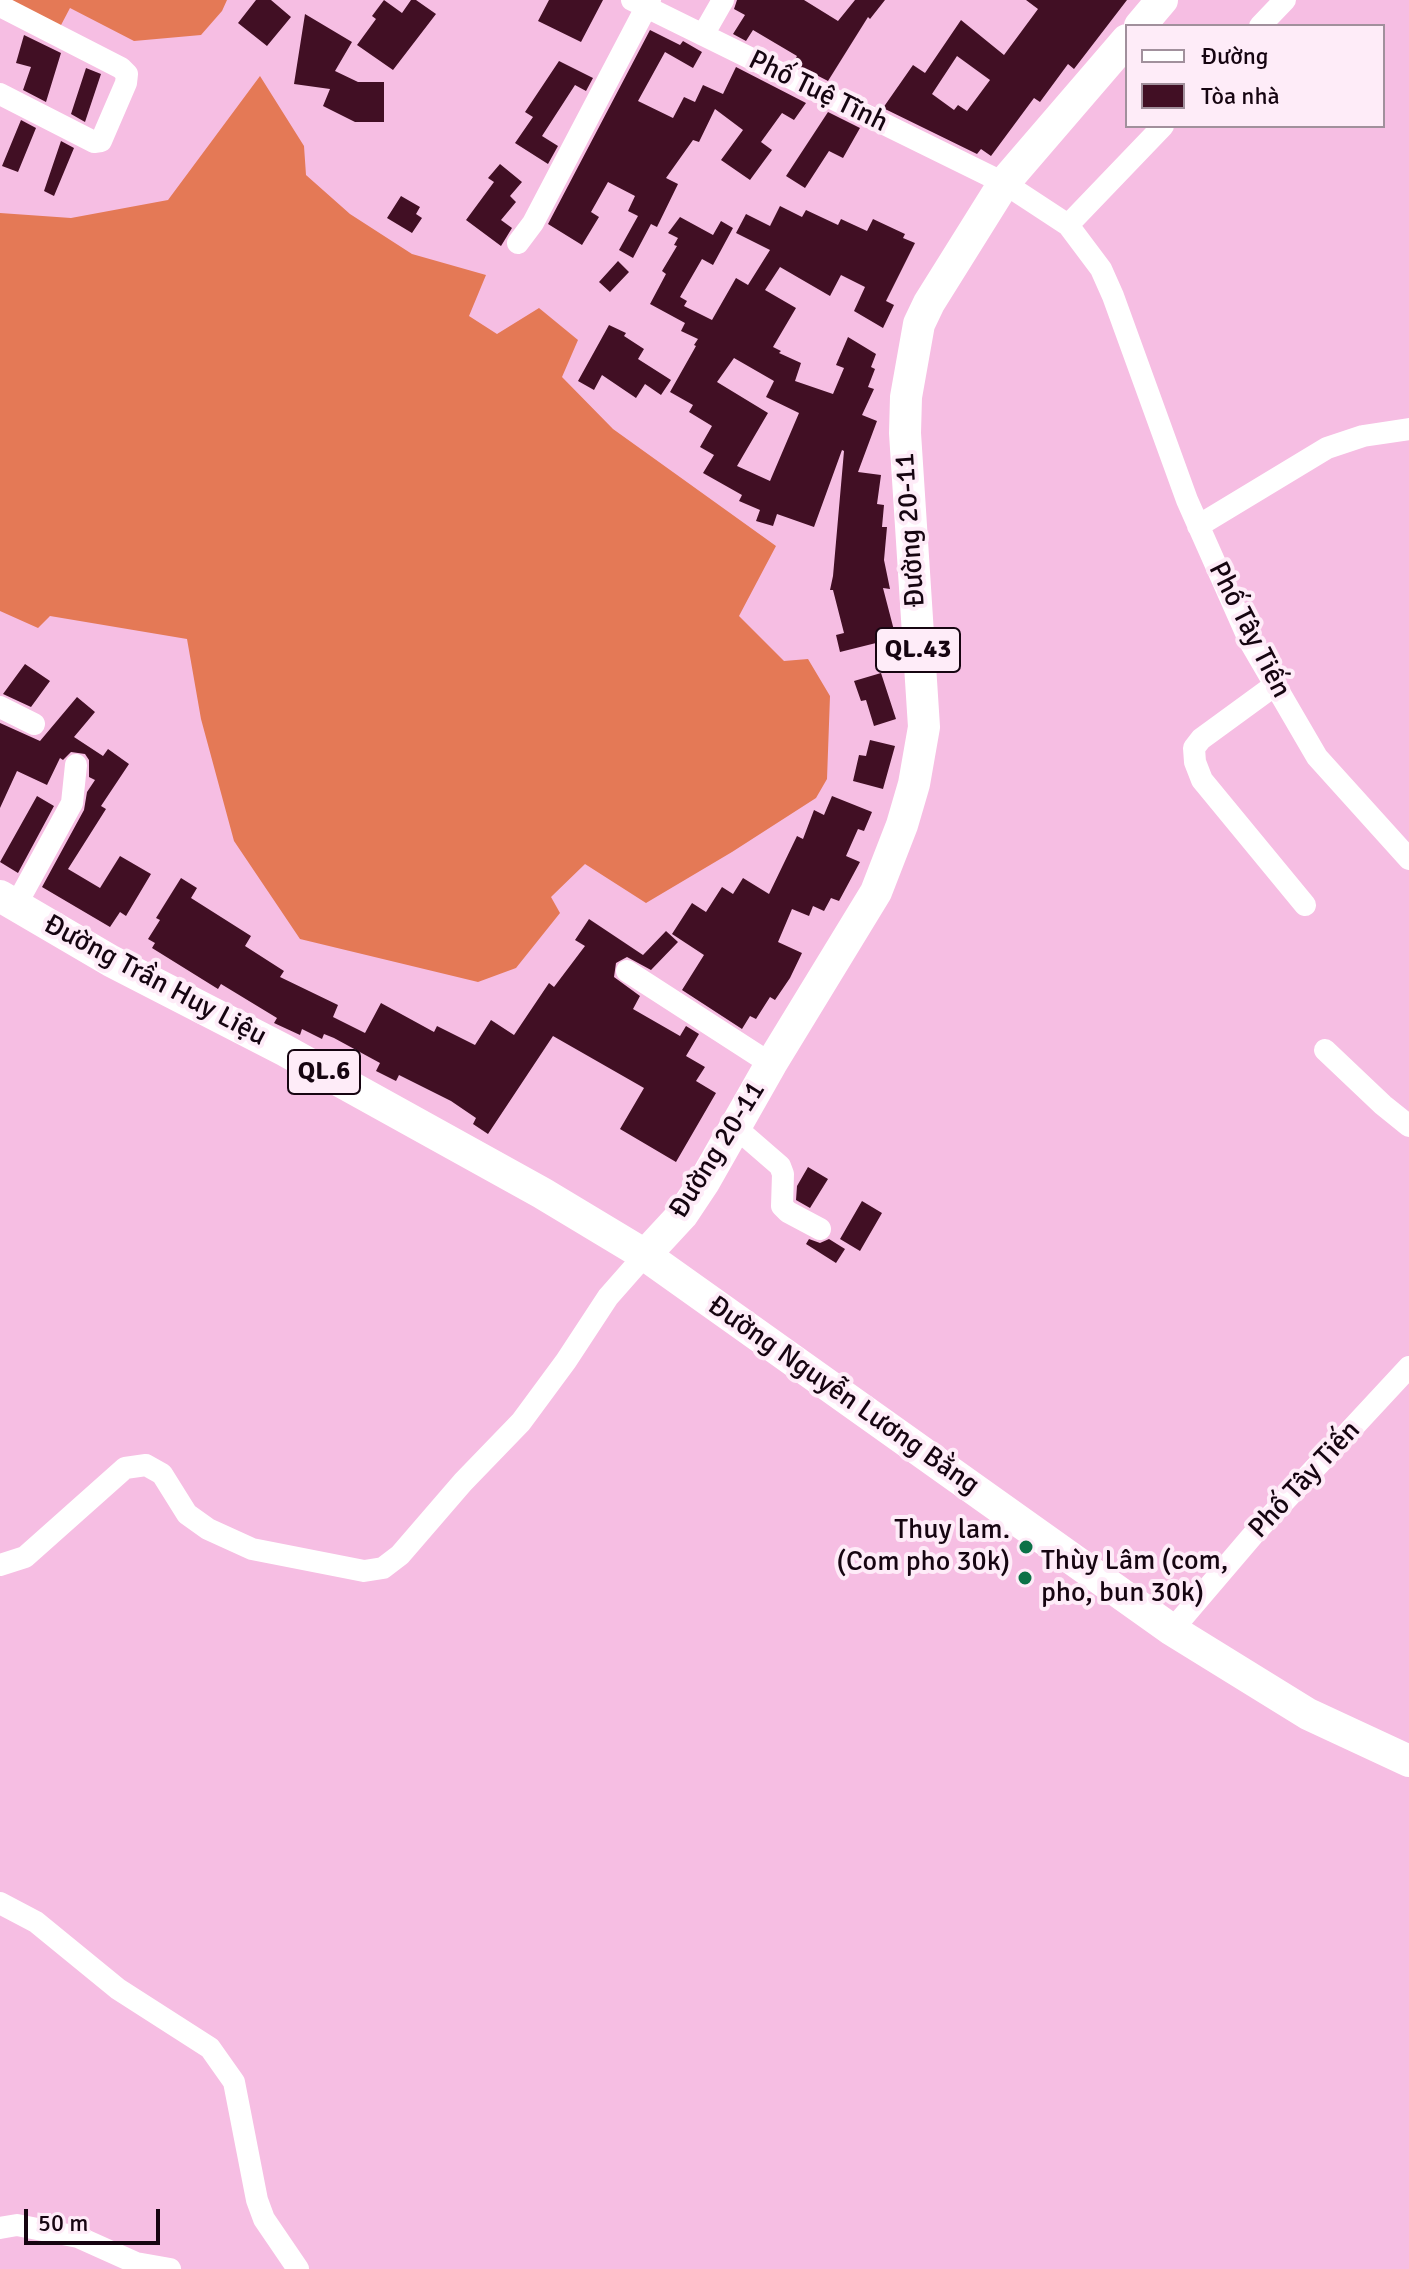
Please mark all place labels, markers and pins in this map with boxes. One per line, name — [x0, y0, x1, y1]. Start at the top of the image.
place label: Thuy lam. (Com pho 30k) — [837, 1514, 1010, 1580]
marker: Thuy lam. (Com pho 30k) — [1017, 1538, 1035, 1556]
place label: Thùy Lâm (com, pho, bun 30k) — [1041, 1545, 1228, 1611]
marker: Thùy Lâm (com, pho, bun 30k) — [1016, 1569, 1034, 1587]

